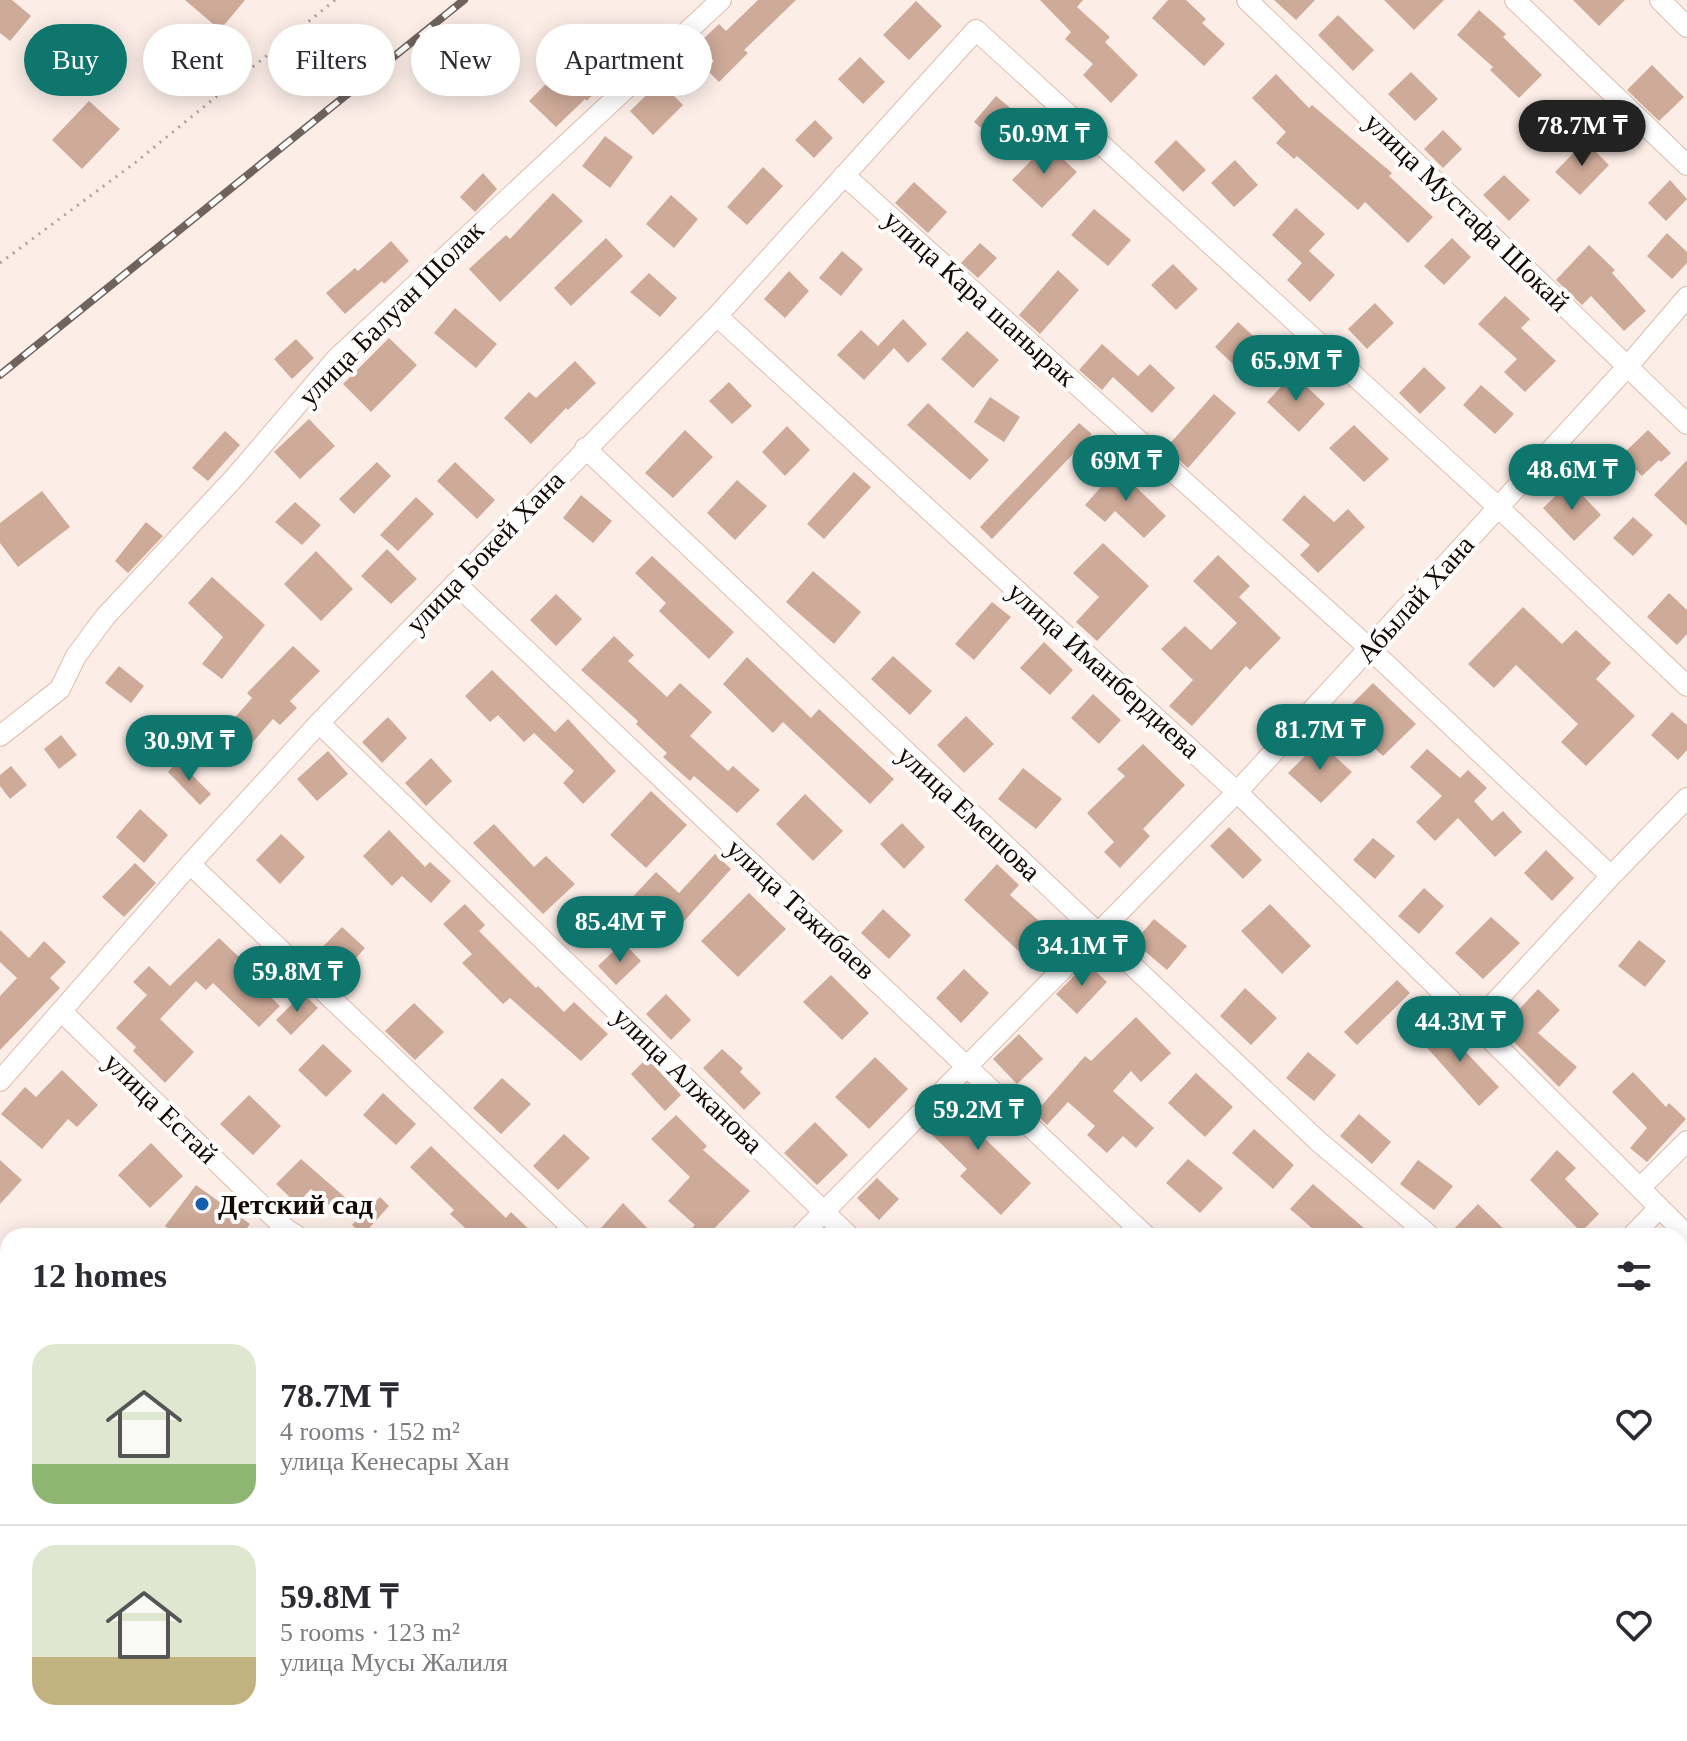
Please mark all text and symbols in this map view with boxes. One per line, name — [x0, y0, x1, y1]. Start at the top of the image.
chip: Buy — [24, 24, 127, 96]
chip: Rent — [143, 24, 252, 96]
chip: Filters — [268, 24, 395, 96]
chip: New — [411, 24, 520, 96]
chip: Apartment — [536, 24, 712, 96]
pin: 78.7M ₸ — [1508, 100, 1656, 168]
street label: улица Мустафа Шокай — [1358, 106, 1576, 318]
pin: 50.9M ₸ — [970, 108, 1118, 176]
text: 78.7M ₸ — [1537, 111, 1627, 140]
text: 50.9M ₸ — [999, 119, 1089, 148]
street label: улица Кара шанырак — [877, 203, 1083, 393]
street label: улица Балуан Шолак — [292, 214, 490, 412]
pin: 65.9M ₸ — [1222, 335, 1370, 403]
text: 65.9M ₸ — [1251, 346, 1341, 375]
pin: 69M ₸ — [1070, 435, 1182, 503]
pin: 48.6M ₸ — [1498, 444, 1646, 512]
text: 69M ₸ — [1090, 446, 1162, 475]
text: 48.6M ₸ — [1527, 455, 1617, 484]
street label: улица Бокей Хана — [400, 464, 571, 640]
street label: Абылай Хана — [1350, 529, 1481, 669]
street label: улица Иманбердиева — [1001, 575, 1207, 765]
pin: 81.7M ₸ — [1246, 704, 1394, 772]
pin: 30.9M ₸ — [115, 715, 263, 783]
text: 81.7M ₸ — [1275, 715, 1365, 744]
text: 30.9M ₸ — [144, 726, 234, 755]
street label: улица Емешова — [891, 739, 1047, 888]
street label: улица Тажибаев — [720, 832, 882, 986]
pin: 85.4M ₸ — [546, 896, 694, 964]
text: 85.4M ₸ — [575, 907, 665, 936]
pin: 34.1M ₸ — [1008, 920, 1156, 988]
text: 34.1M ₸ — [1037, 931, 1127, 960]
pin: 59.8M ₸ — [223, 946, 371, 1014]
text: 59.8M ₸ — [252, 957, 342, 986]
pin: 44.3M ₸ — [1386, 996, 1534, 1064]
street label: улица Алжанова — [607, 1001, 770, 1160]
text: 44.3M ₸ — [1415, 1007, 1505, 1036]
street label: улица Естай — [98, 1046, 224, 1170]
pin: 59.2M ₸ — [904, 1084, 1052, 1152]
text: 59.2M ₸ — [933, 1095, 1023, 1124]
place label: Детский сад — [218, 1189, 373, 1220]
marker: Детский сад — [193, 1195, 211, 1213]
icon: filters — [1612, 1254, 1656, 1298]
text: 12 homes — [32, 1257, 167, 1294]
icon: home — [96, 1376, 192, 1472]
text: 78.7M ₸ — [280, 1377, 399, 1414]
icon: heart — [1612, 1402, 1656, 1446]
text: 4 rooms · 152 m² — [280, 1417, 460, 1446]
text: улица Кенесары Хан — [280, 1447, 509, 1476]
icon: home — [96, 1577, 192, 1673]
text: 59.8M ₸ — [280, 1578, 399, 1615]
icon: heart — [1612, 1603, 1656, 1647]
text: 5 rooms · 123 m² — [280, 1618, 460, 1647]
text: улица Мусы Жалиля — [280, 1648, 508, 1677]

